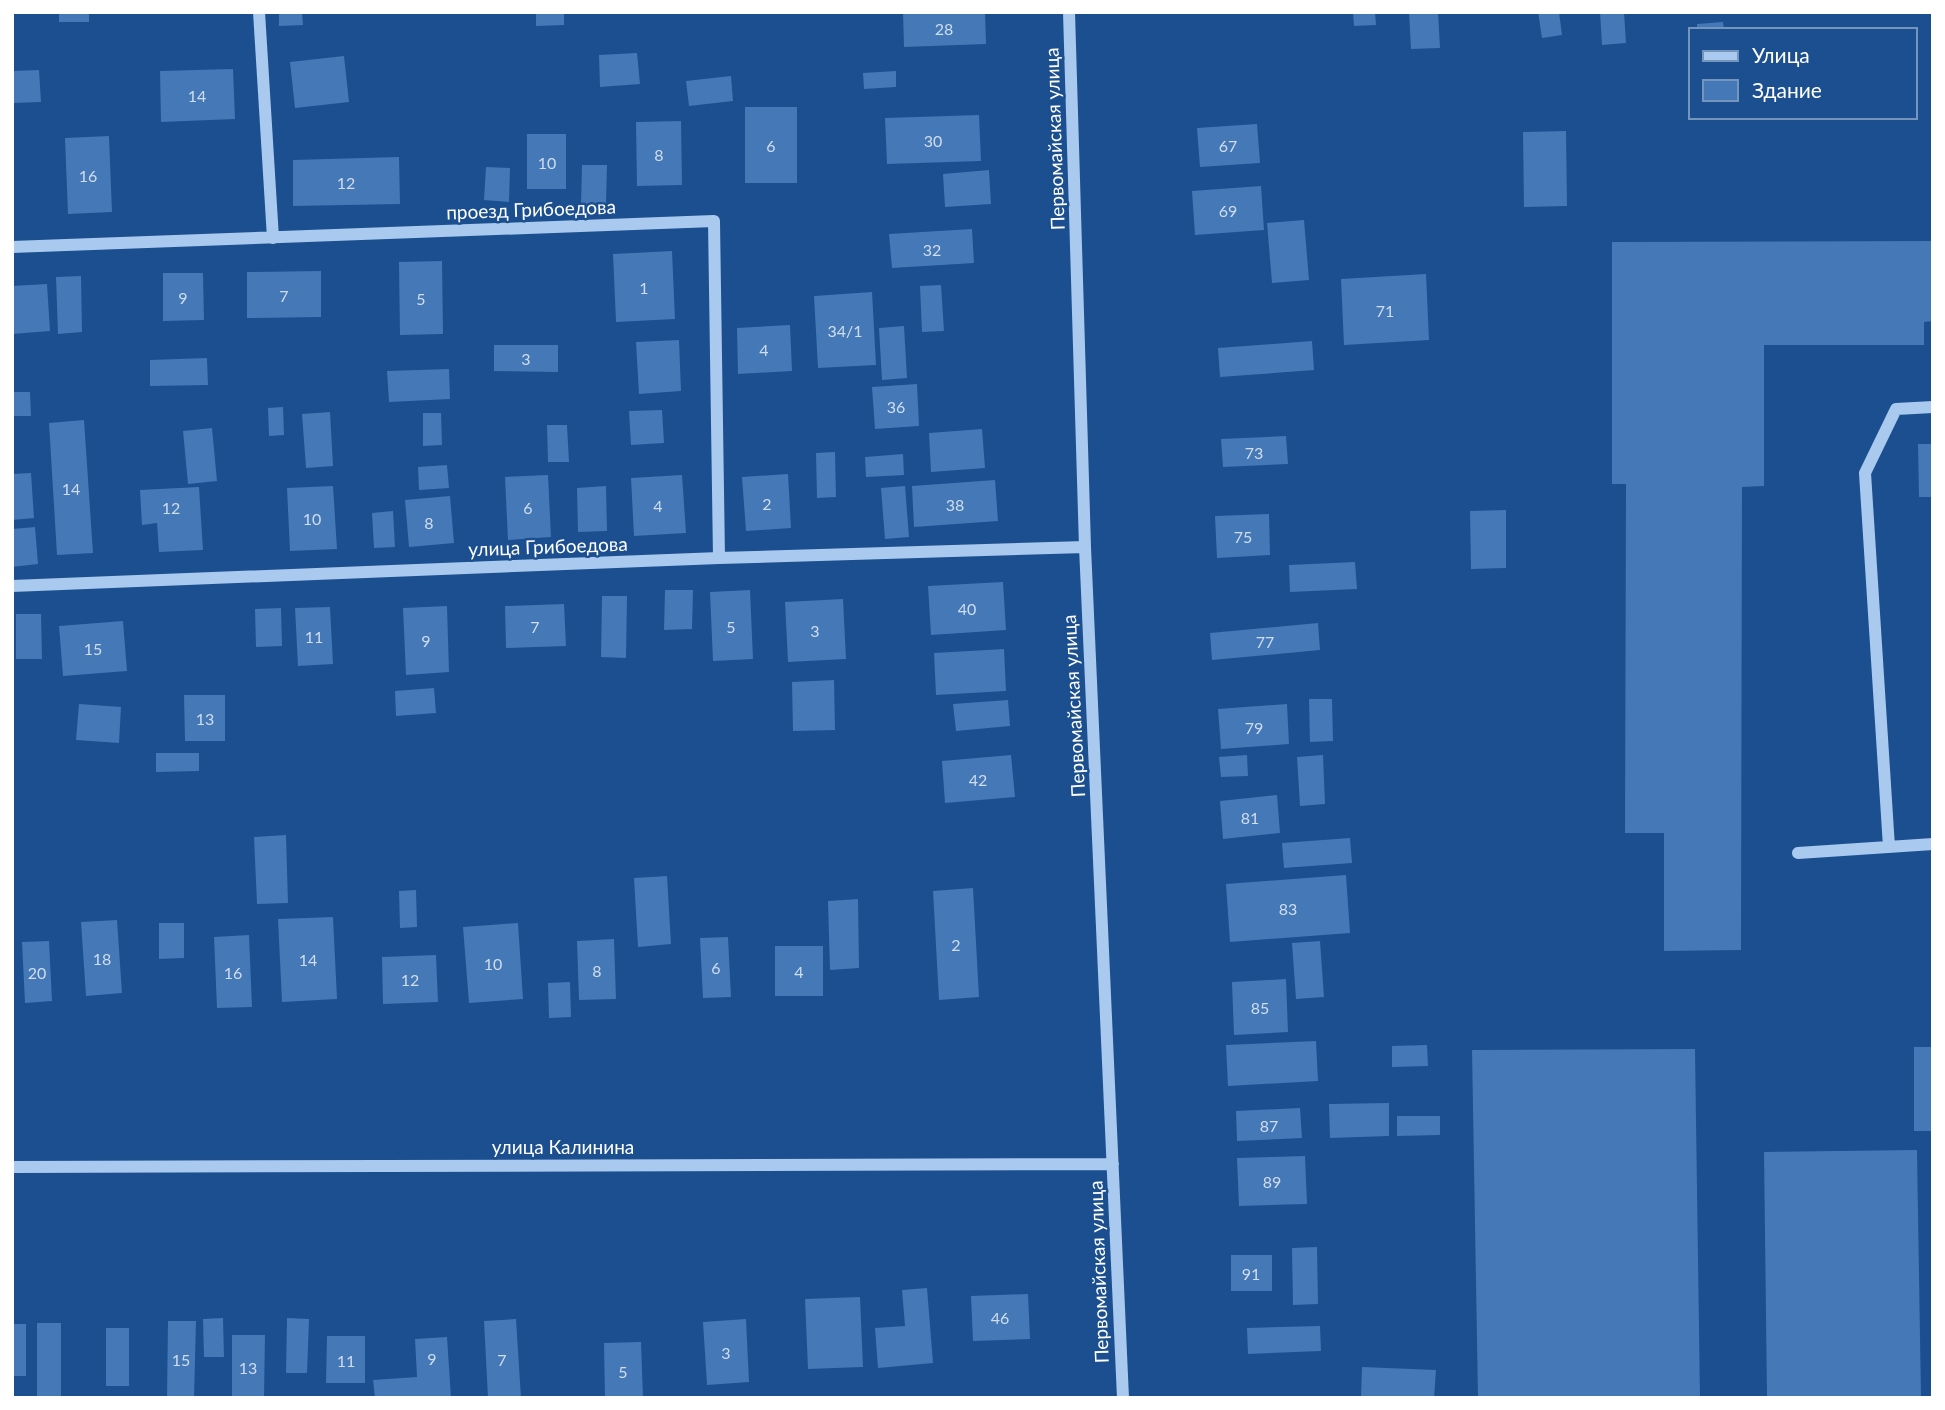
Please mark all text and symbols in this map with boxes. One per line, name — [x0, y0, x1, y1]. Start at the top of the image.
house number: 28 — [935, 19, 953, 38]
legend — [1689, 28, 1917, 119]
text: Улица — [1752, 42, 1810, 67]
street label: Первомайская улица — [1039, 47, 1069, 231]
text: Здание — [1752, 77, 1822, 102]
house number: 14 — [188, 86, 206, 105]
house number: 30 — [924, 131, 942, 150]
house number: 6 — [766, 136, 776, 155]
house number: 67 — [1219, 136, 1237, 155]
house number: 8 — [654, 145, 664, 164]
house number: 10 — [538, 153, 556, 172]
house number: 16 — [79, 166, 97, 185]
house number: 12 — [337, 173, 355, 192]
street label: проезд Грибоедова — [446, 195, 616, 223]
house number: 69 — [1219, 201, 1237, 220]
house number: 32 — [923, 240, 941, 259]
house number: 1 — [639, 278, 649, 297]
house number: 7 — [279, 286, 289, 305]
house number: 9 — [178, 288, 188, 307]
house number: 5 — [416, 289, 426, 308]
house number: 71 — [1376, 301, 1394, 320]
house number: 34/1 — [827, 321, 863, 340]
house number: 4 — [759, 340, 769, 359]
house number: 3 — [521, 349, 531, 368]
house number: 36 — [887, 397, 905, 416]
house number: 73 — [1245, 443, 1263, 462]
house number: 14 — [62, 479, 80, 498]
house number: 2 — [762, 494, 772, 513]
house number: 38 — [946, 495, 964, 514]
house number: 4 — [653, 496, 663, 515]
house number: 12 — [162, 498, 180, 517]
house number: 6 — [523, 498, 533, 517]
house number: 10 — [303, 509, 321, 528]
house number: 8 — [424, 513, 434, 532]
house number: 75 — [1234, 527, 1252, 546]
street label: улица Грибоедова — [468, 532, 628, 560]
house number: 40 — [958, 599, 976, 618]
street label: Первомайская улица — [1057, 614, 1089, 798]
house number: 7 — [530, 617, 540, 636]
house number: 5 — [726, 617, 736, 636]
house number: 3 — [810, 621, 820, 640]
house number: 11 — [305, 627, 323, 646]
house number: 9 — [421, 631, 431, 650]
house number: 77 — [1256, 632, 1274, 651]
house number: 15 — [84, 639, 102, 658]
house number: 13 — [196, 709, 214, 728]
house number: 79 — [1245, 718, 1263, 737]
house number: 42 — [969, 770, 987, 789]
house number: 81 — [1241, 808, 1259, 827]
house number: 83 — [1279, 899, 1297, 918]
house number: 2 — [951, 935, 961, 954]
house number: 18 — [93, 949, 111, 968]
house number: 14 — [299, 950, 317, 969]
house number: 10 — [484, 954, 502, 973]
house number: 6 — [711, 958, 721, 977]
house number: 8 — [592, 961, 602, 980]
house number: 4 — [794, 962, 804, 981]
house number: 20 — [28, 963, 46, 982]
house number: 16 — [224, 963, 242, 982]
house number: 12 — [401, 970, 419, 989]
house number: 85 — [1251, 998, 1269, 1017]
house number: 87 — [1260, 1116, 1278, 1135]
street label: улица Калинина — [492, 1135, 634, 1158]
house number: 89 — [1263, 1172, 1281, 1191]
street label: Первомайская улица — [1083, 1180, 1113, 1364]
house number: 91 — [1242, 1264, 1260, 1283]
house number: 46 — [991, 1308, 1009, 1327]
house number: 3 — [721, 1343, 731, 1362]
house number: 9 — [427, 1349, 437, 1368]
house number: 15 — [172, 1350, 190, 1369]
house number: 7 — [497, 1350, 507, 1369]
house number: 11 — [337, 1351, 355, 1370]
house number: 13 — [239, 1358, 257, 1377]
house number: 5 — [618, 1362, 628, 1381]

